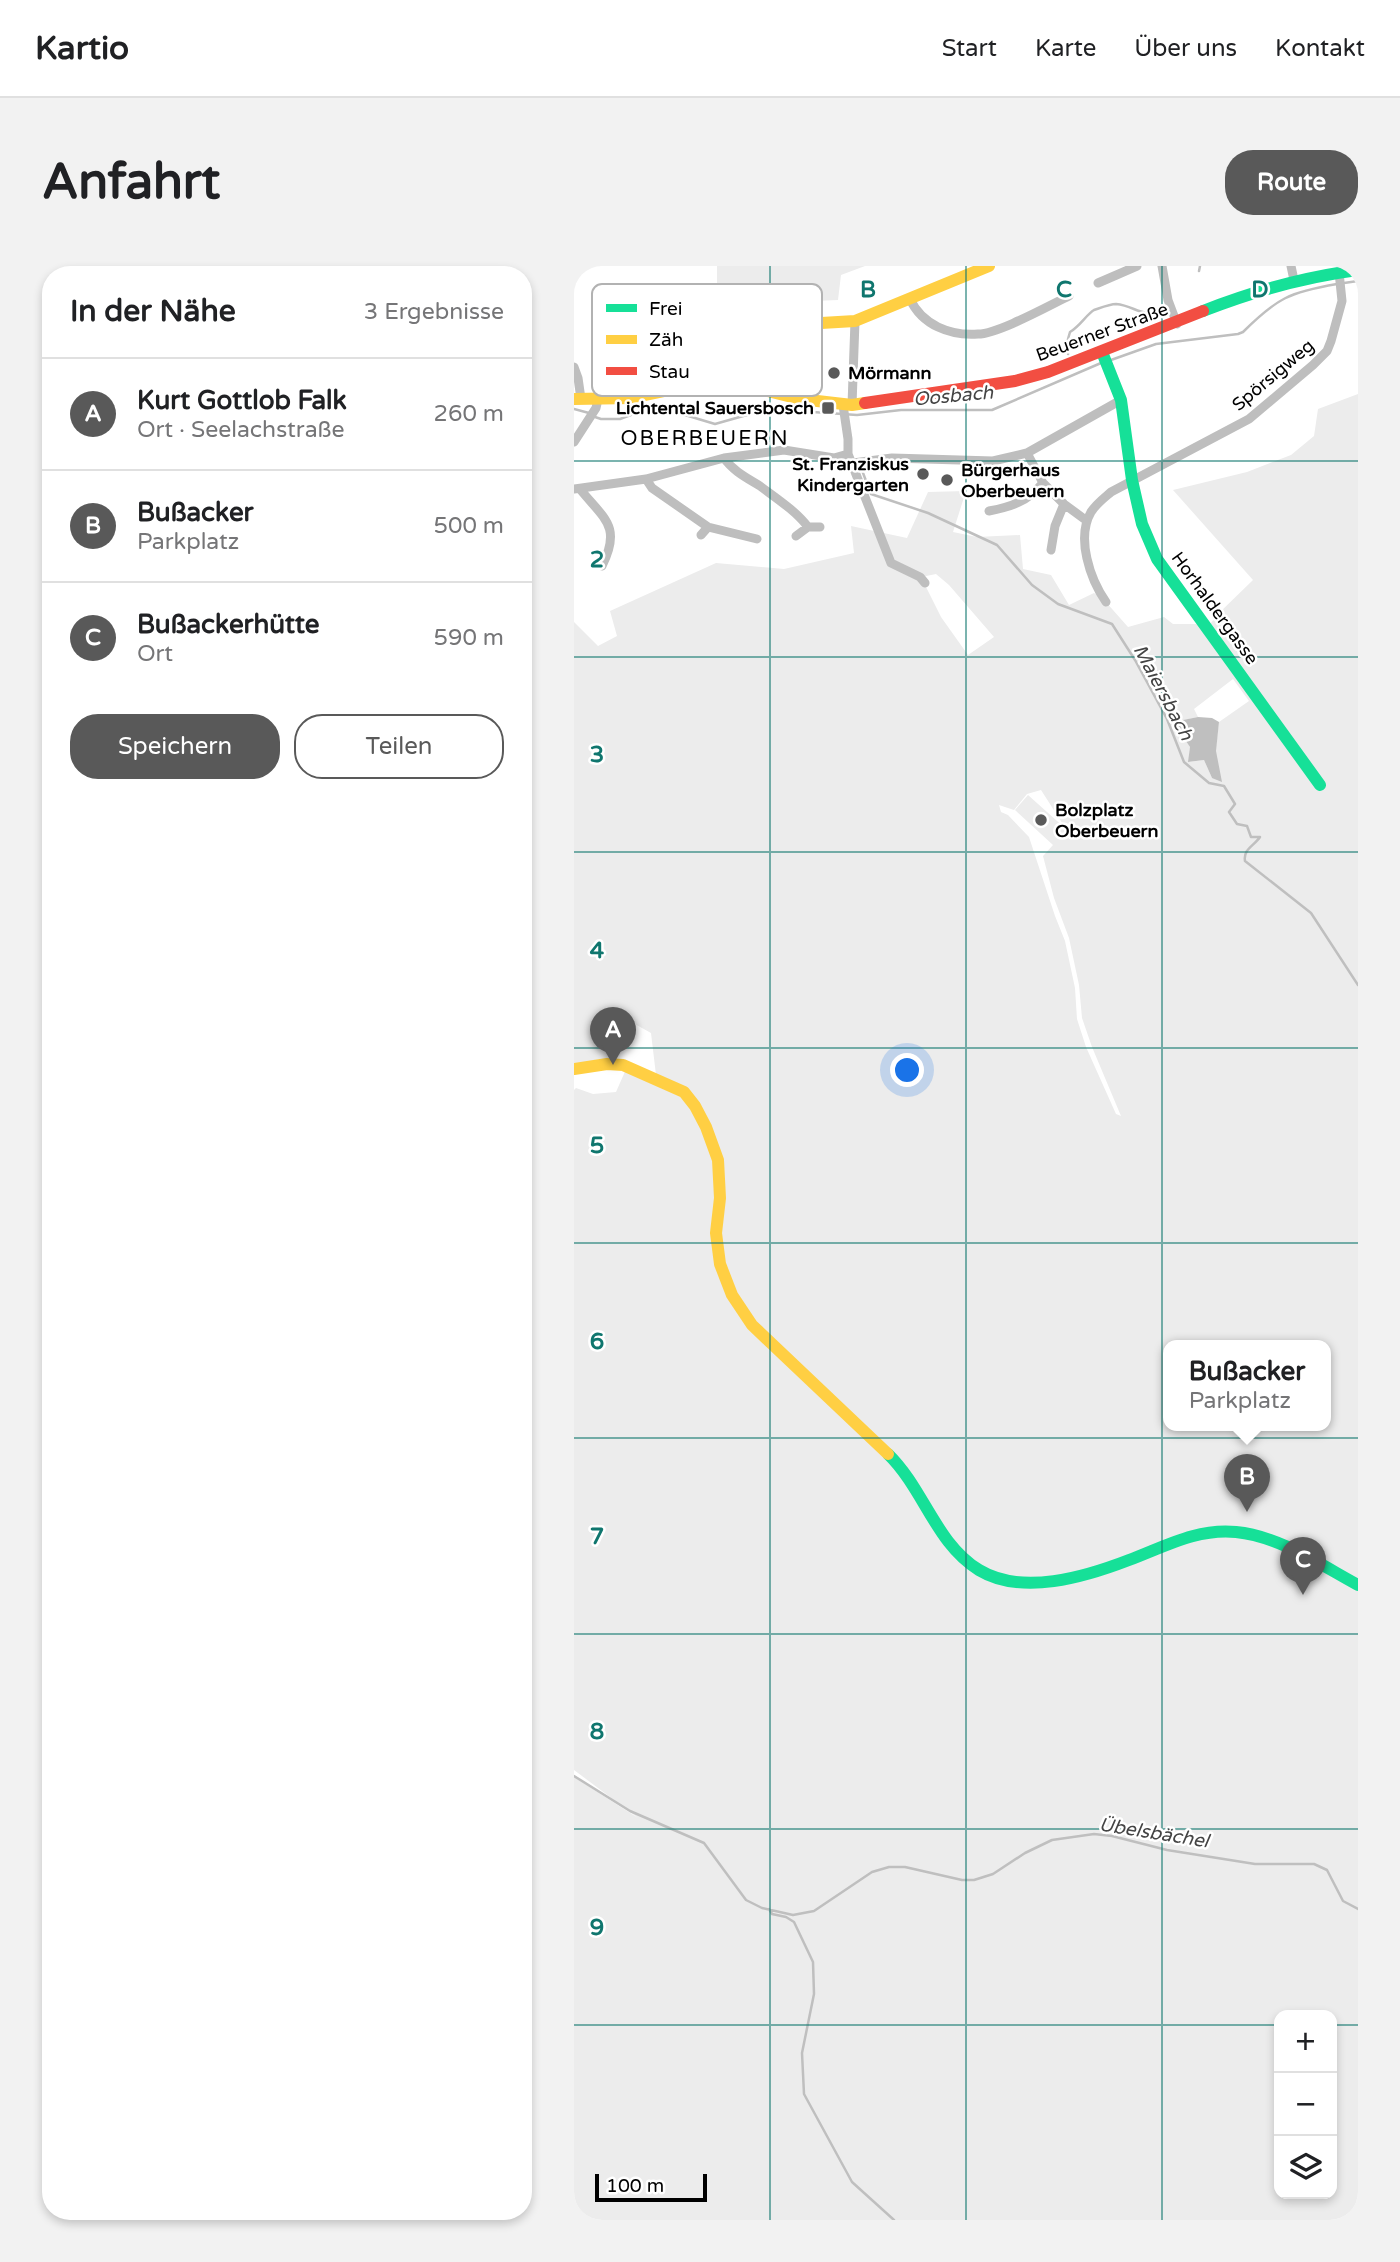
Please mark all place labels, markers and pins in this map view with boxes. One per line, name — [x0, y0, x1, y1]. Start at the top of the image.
place label: Mörmann — [848, 362, 932, 384]
marker: Mörmann — [826, 365, 842, 381]
place label: Lichtental Sauersbosch — [616, 397, 814, 419]
marker: Lichtental Sauersbosch — [820, 400, 836, 416]
place label: St. Franziskus Kindergarten — [792, 453, 909, 496]
place label: Bürgerhaus Oberbeuern — [961, 459, 1064, 502]
marker: St. Franziskus Kindergarten — [915, 466, 931, 482]
marker: Bürgerhaus Oberbeuern — [939, 472, 955, 488]
place label: Bolzplatz Oberbeuern — [1055, 799, 1158, 842]
marker: Bolzplatz Oberbeuern — [1033, 812, 1049, 828]
pin: A — [590, 1007, 636, 1065]
pin: B — [1224, 1454, 1270, 1512]
pin: C — [1280, 1537, 1326, 1595]

